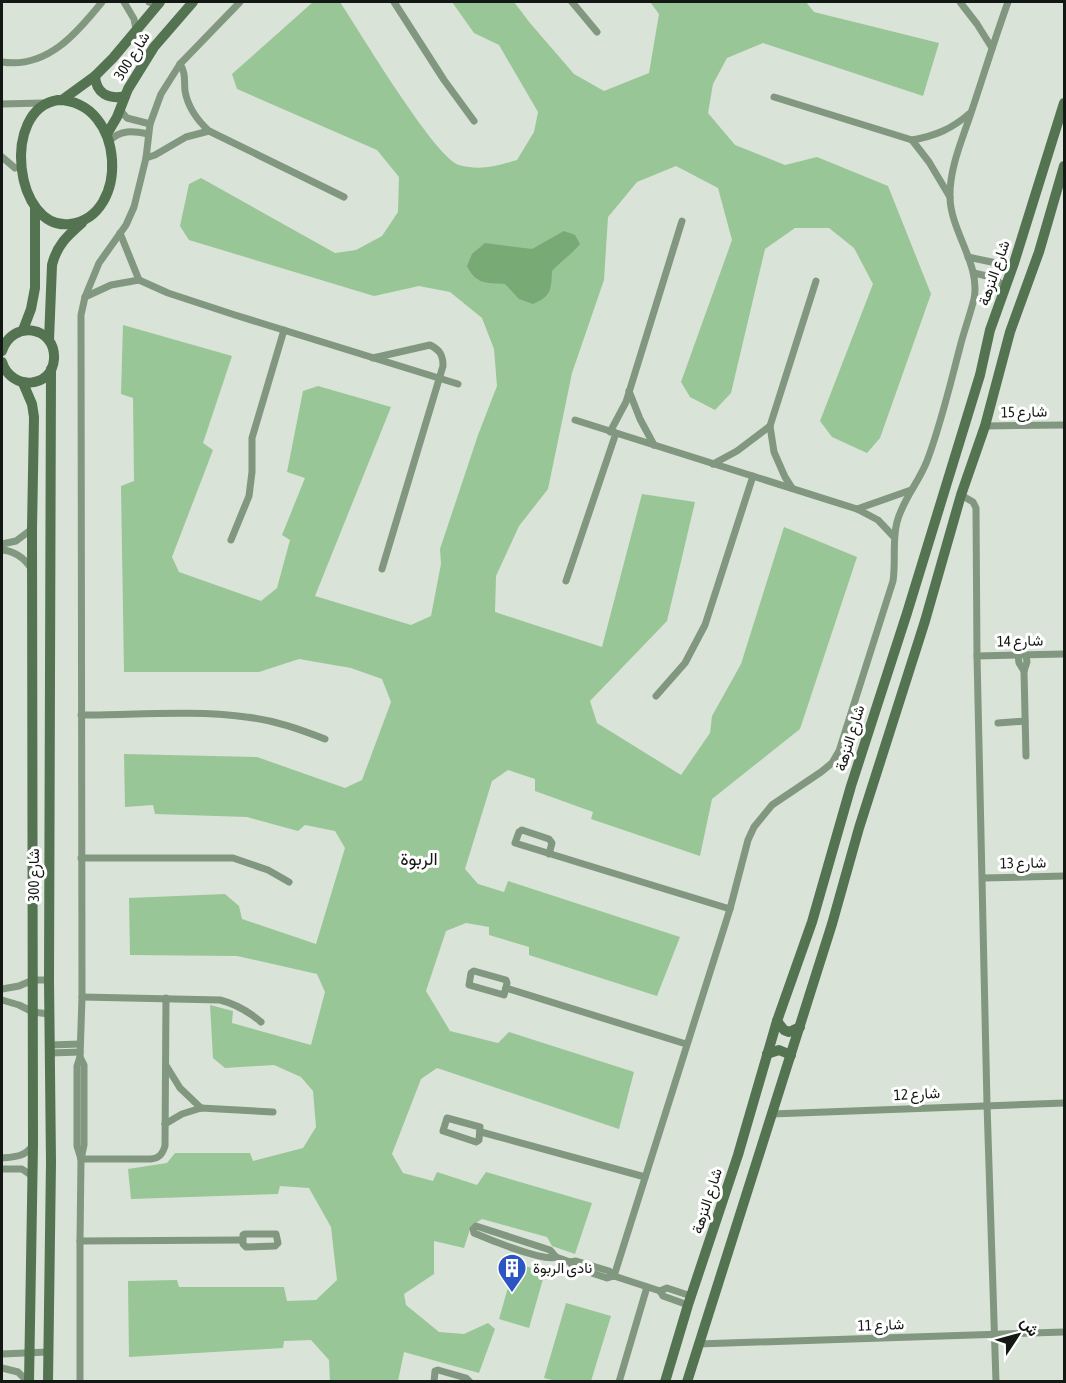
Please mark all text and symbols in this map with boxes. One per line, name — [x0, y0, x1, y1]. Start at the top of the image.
street label: شارع 300 — [110, 28, 156, 84]
street label: شارع النزهة — [974, 238, 1016, 309]
street label: شارع 15 — [1001, 403, 1048, 423]
street label: شارع 14 — [997, 632, 1044, 652]
street label: شارع النزهة — [831, 703, 870, 774]
street label: شارع 300 — [25, 848, 45, 902]
district label: الربوة — [400, 848, 438, 870]
street label: شارع 13 — [1000, 854, 1047, 874]
street label: شارع 12 — [893, 1084, 941, 1106]
street label: شارع النزهة — [688, 1166, 728, 1237]
building icon: نادى الربوة — [496, 1252, 528, 1294]
place label: نادى الربوة — [533, 1259, 592, 1278]
north arrow — [988, 1305, 1048, 1365]
text: ش — [1016, 1313, 1043, 1340]
street label: شارع 11 — [858, 1315, 905, 1337]

